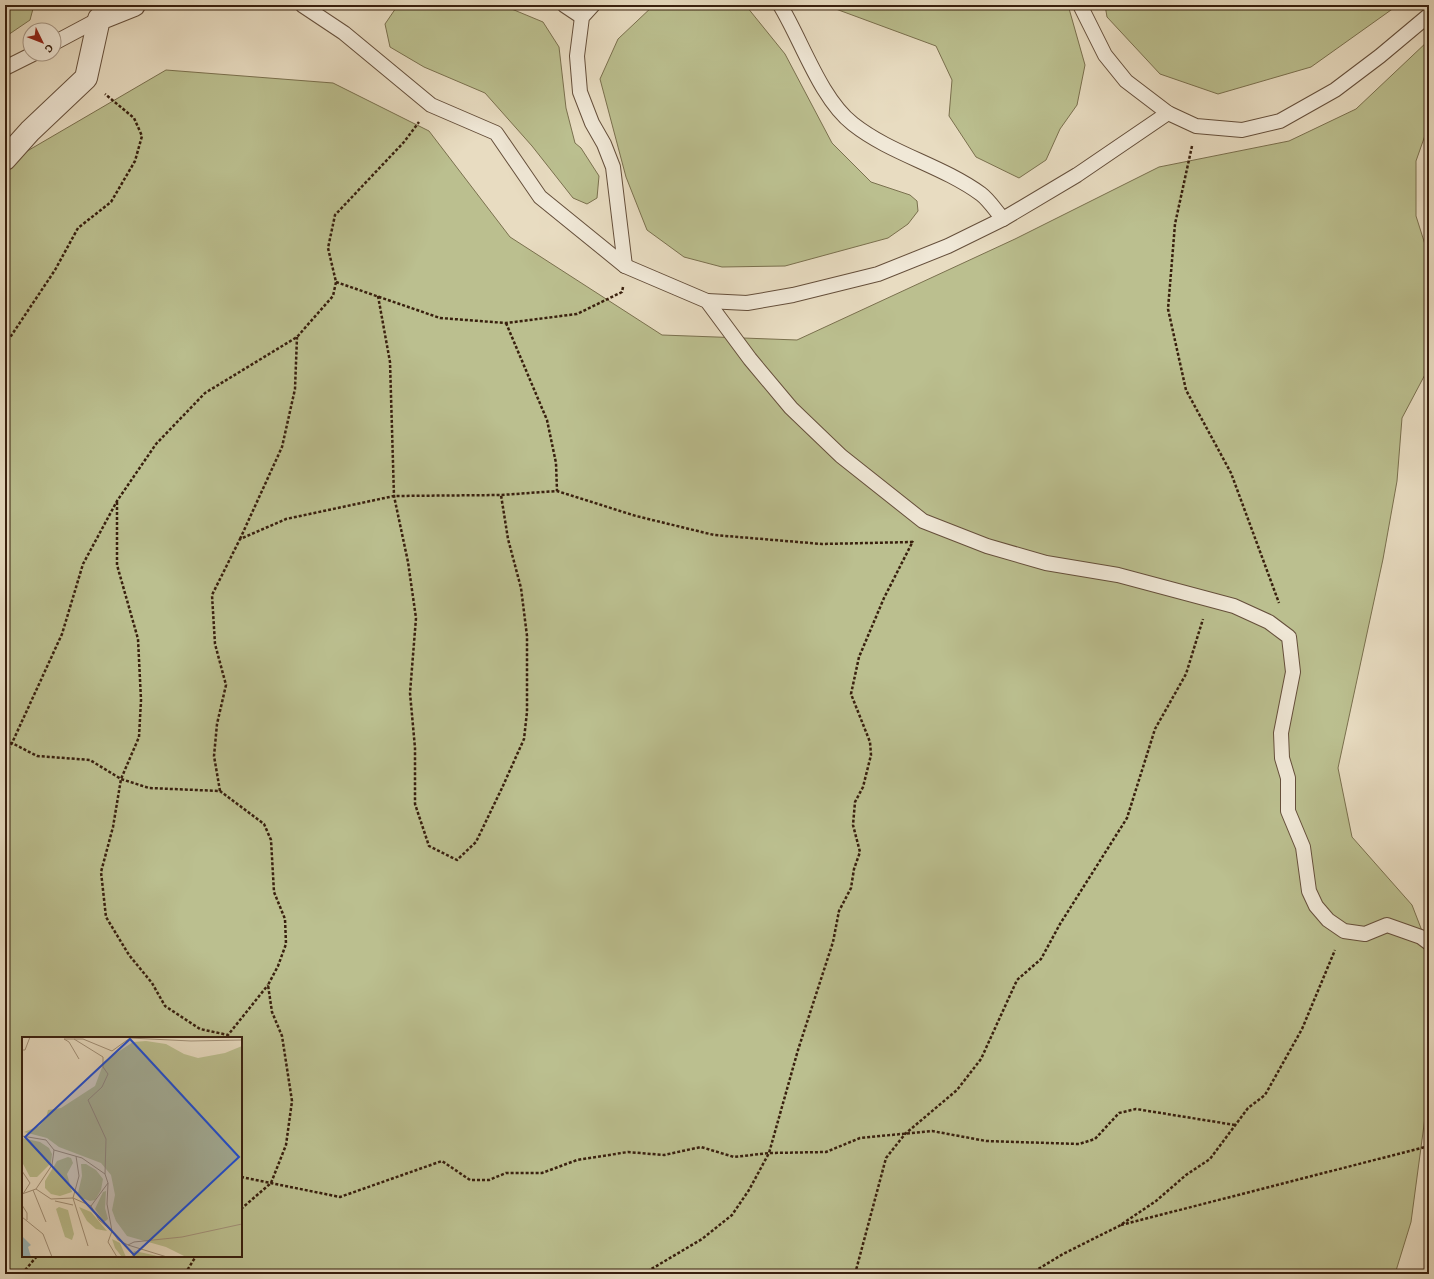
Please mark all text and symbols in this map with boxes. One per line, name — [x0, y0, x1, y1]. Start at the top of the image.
north arrow — [22, 22, 62, 62]
text: С — [41, 41, 57, 56]
inset map — [22, 1037, 242, 1257]

